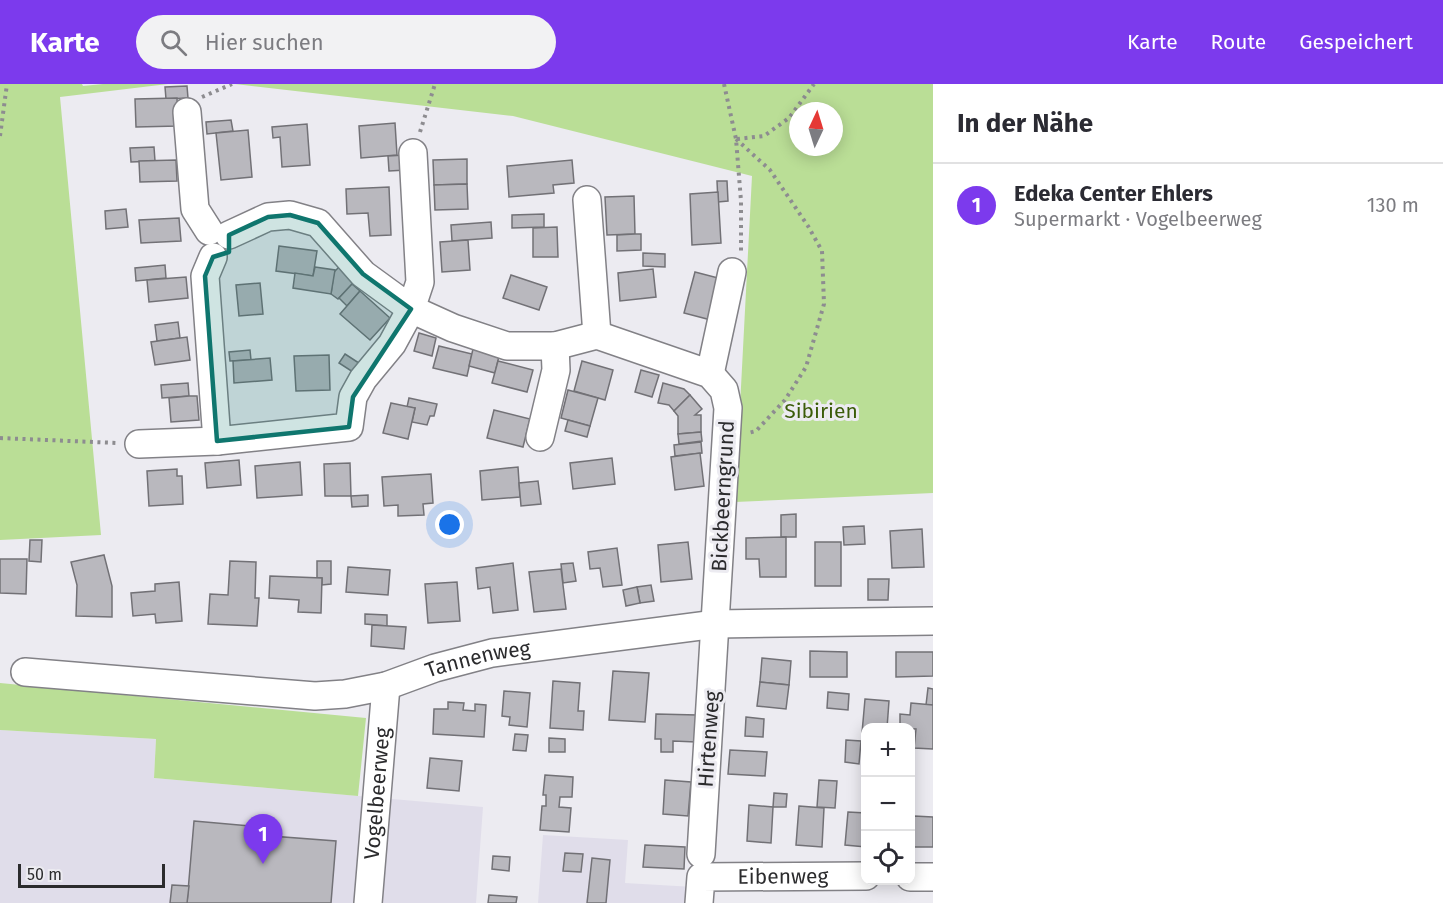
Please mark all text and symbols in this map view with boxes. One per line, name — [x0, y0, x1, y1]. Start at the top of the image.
search box — [136, 15, 556, 69]
text: Karte — [30, 26, 100, 59]
icon: search — [157, 26, 190, 59]
text: Hier suchen — [205, 29, 324, 56]
text: Karte — [1127, 29, 1178, 55]
text: Route — [1211, 29, 1266, 55]
text: Gespeichert — [1299, 29, 1413, 55]
north arrow — [789, 102, 843, 156]
text: In der Nähe — [957, 108, 1093, 139]
text: Edeka Center Ehlers — [1014, 180, 1213, 207]
text: 1 — [972, 193, 981, 217]
text: 130 m — [1367, 193, 1419, 217]
text: Supermarkt · Vogelbeerweg — [1014, 207, 1262, 231]
park label: Sibirien — [784, 398, 858, 424]
street label: Bickbeerngrund — [706, 420, 740, 572]
your location — [435, 510, 464, 539]
street label: Tannenweg — [422, 635, 532, 684]
street label: Hirtenweg — [693, 690, 725, 788]
map controls — [861, 723, 915, 885]
button: + — [861, 723, 915, 777]
street label: Vogelbeerweg — [359, 726, 396, 861]
button: − — [861, 777, 915, 831]
pin: 1 — [244, 814, 282, 864]
button: locate — [861, 831, 915, 885]
scale bar — [18, 861, 165, 888]
street label: Eibenweg — [737, 863, 829, 890]
text: 50 m — [27, 865, 62, 884]

